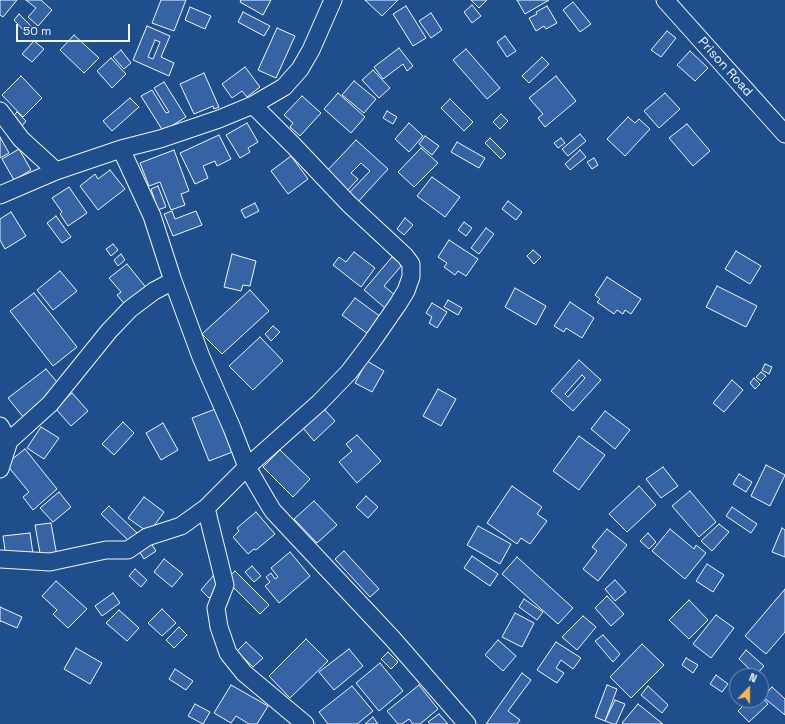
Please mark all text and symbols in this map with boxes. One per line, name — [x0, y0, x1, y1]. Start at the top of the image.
scale bar — [18, 16, 132, 42]
text: 50 m — [23, 23, 51, 39]
street label: Prison Road — [694, 34, 756, 100]
north arrow — [729, 668, 769, 708]
text: N — [747, 670, 759, 686]

